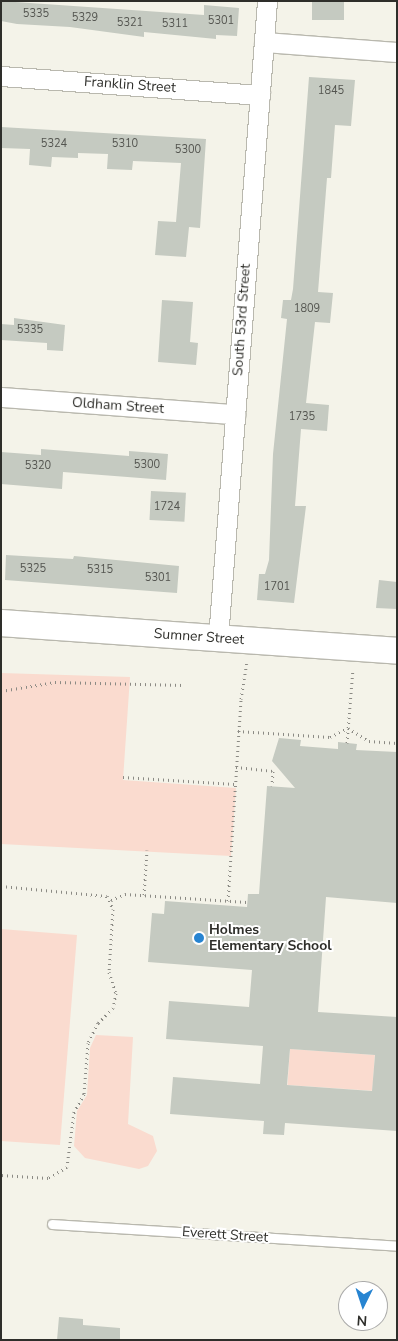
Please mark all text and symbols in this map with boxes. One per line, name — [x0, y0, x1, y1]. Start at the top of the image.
house number: 5335 — [23, 7, 49, 21]
house number: 5329 — [72, 11, 98, 25]
house number: 5301 — [208, 14, 234, 28]
house number: 5321 — [117, 16, 143, 30]
house number: 5311 — [162, 17, 188, 31]
street label: Franklin Street — [84, 73, 176, 97]
house number: 1845 — [318, 84, 344, 98]
house number: 5324 — [41, 137, 67, 151]
house number: 5310 — [112, 137, 138, 151]
house number: 5300 — [175, 143, 201, 157]
street label: South 53rd Street — [230, 263, 254, 377]
house number: 1809 — [294, 302, 320, 316]
house number: 5335 — [17, 323, 43, 337]
street label: Oldham Street — [71, 394, 165, 418]
house number: 1735 — [289, 410, 315, 424]
house number: 5300 — [134, 458, 160, 472]
house number: 5320 — [25, 459, 51, 473]
house number: 1724 — [154, 500, 180, 514]
house number: 5325 — [20, 562, 46, 576]
house number: 5315 — [87, 563, 113, 577]
house number: 5301 — [145, 571, 171, 585]
house number: 1701 — [264, 580, 290, 594]
street label: Sumner Street — [153, 625, 245, 649]
place label: Holmes Elementary School — [209, 922, 332, 954]
marker: Holmes Elementary School — [193, 932, 205, 944]
street label: Everett Street — [181, 1224, 269, 1246]
north arrow — [338, 1281, 388, 1331]
text: N — [356, 1311, 368, 1330]

